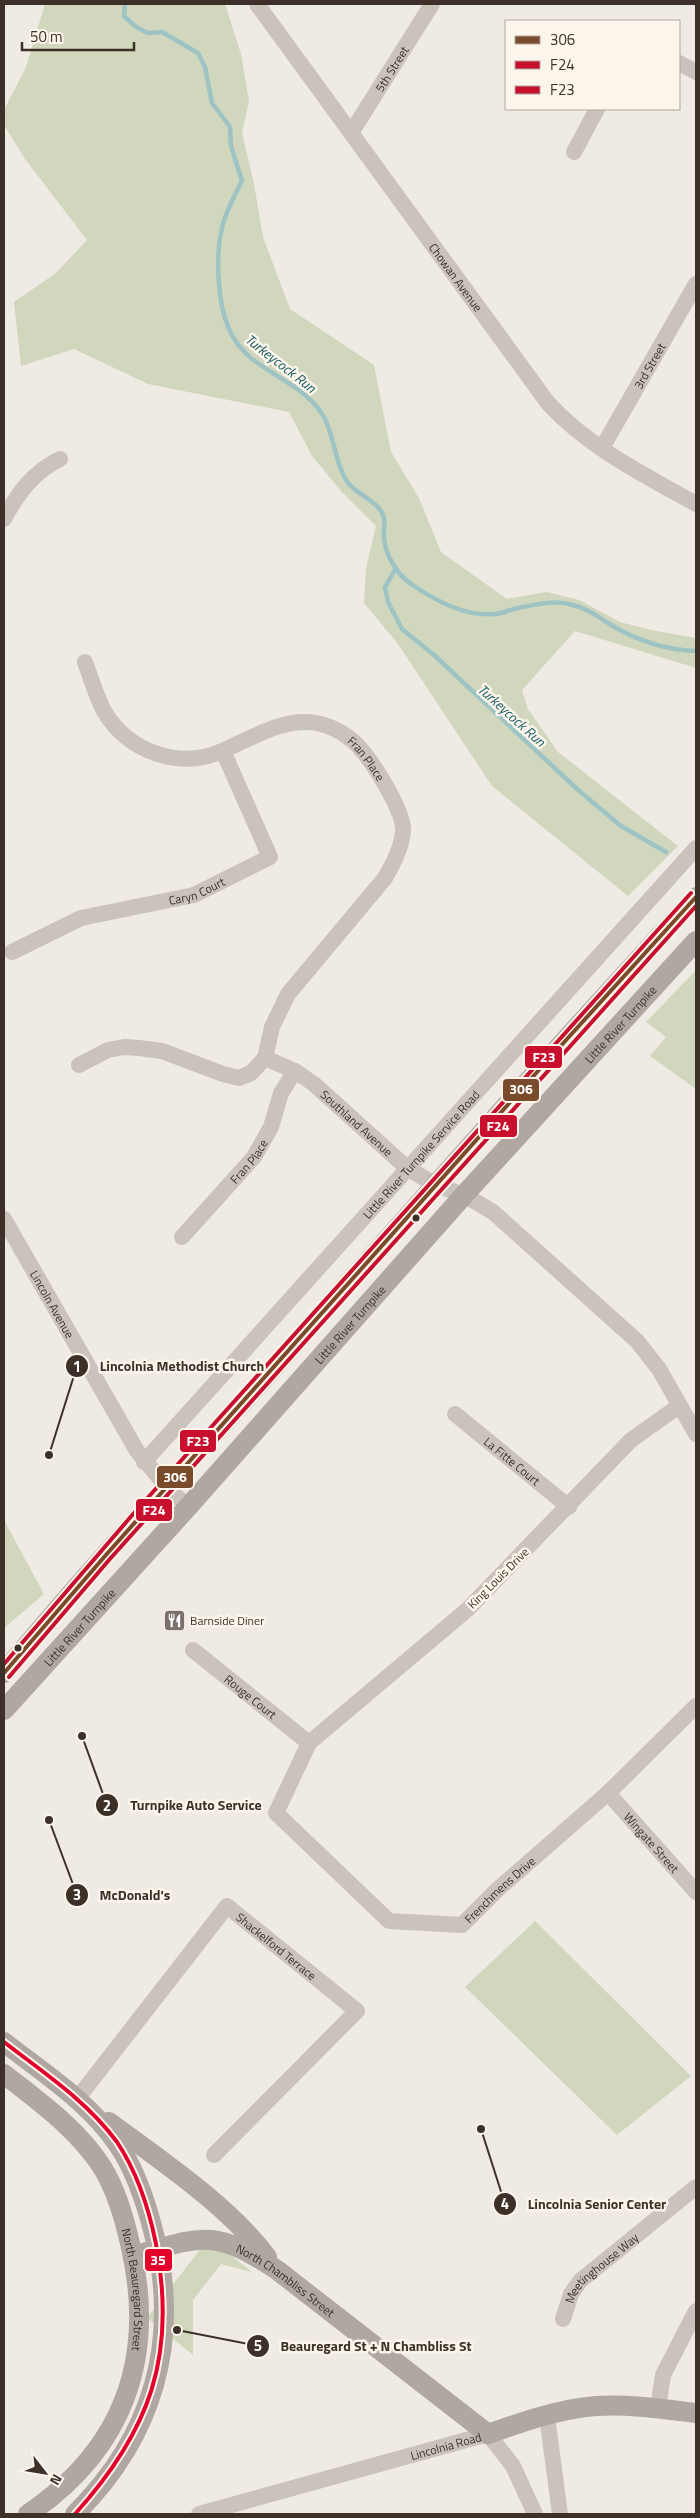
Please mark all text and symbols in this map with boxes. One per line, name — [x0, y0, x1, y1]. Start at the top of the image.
scale bar — [22, 20, 135, 52]
legend — [505, 20, 680, 110]
text: 50 m — [30, 25, 63, 48]
text: 306 — [550, 28, 575, 51]
street label: 5th Street — [370, 41, 413, 95]
text: F24 — [550, 53, 575, 76]
text: F23 — [550, 78, 575, 101]
street label: Chowan Avenue — [425, 239, 488, 315]
water label: Turkeycock Run — [241, 329, 322, 398]
street label: 3rd Street — [628, 338, 670, 392]
water label: Turkeycock Run — [473, 679, 551, 752]
street label: Fran Place — [344, 731, 390, 784]
street label: Caryn Court — [167, 871, 229, 909]
street label: Little River Turnpike — [579, 981, 661, 1067]
line badge: F23 — [524, 1045, 563, 1069]
text: F23 — [532, 1046, 556, 1067]
line badge: 306 — [502, 1078, 540, 1102]
text: 306 — [509, 1078, 533, 1099]
street label: Southland Avenue — [317, 1085, 397, 1161]
street label: Little River Turnpike Service Road — [358, 1086, 484, 1223]
line badge: F24 — [479, 1114, 518, 1138]
text: F24 — [486, 1115, 510, 1136]
street label: Fran Place — [225, 1135, 272, 1188]
unlabelled marker — [411, 1213, 421, 1223]
street label: Lincoln Avenue — [26, 1266, 80, 1342]
street label: Little River Turnpike — [310, 1281, 390, 1368]
callout: Lincolnia Methodist Church — [65, 1352, 274, 1381]
text: 1 — [73, 1355, 81, 1378]
text: Lincolnia Methodist Church — [100, 1355, 264, 1376]
line badge: F23 — [179, 1429, 217, 1453]
text: F23 — [186, 1430, 210, 1451]
street label: La Fitte Court — [480, 1432, 545, 1490]
line badge: 306 — [156, 1465, 194, 1489]
text: 306 — [163, 1466, 187, 1487]
line badge: F24 — [135, 1498, 173, 1522]
text: F24 — [142, 1499, 166, 1520]
street label: King Louis Drive — [463, 1543, 533, 1613]
street label: Little River Turnpike — [39, 1584, 120, 1670]
restaurant icon: Barnside Diner — [162, 1608, 186, 1632]
place label: Barnside Diner — [190, 1611, 264, 1630]
unlabelled marker — [13, 1643, 23, 1653]
street label: Rouge Court — [220, 1669, 282, 1724]
callout: Turnpike Auto Service — [95, 1791, 271, 1820]
text: 2 — [103, 1794, 111, 1817]
text: Turnpike Auto Service — [130, 1794, 262, 1815]
street label: Wingate Street — [620, 1808, 685, 1878]
street label: Frenchmens Drive — [459, 1851, 539, 1928]
callout: McDonald's — [64, 1881, 180, 1910]
text: 3 — [73, 1883, 81, 1906]
text: McDonald's — [100, 1884, 171, 1905]
street label: Shackelford Terrace — [232, 1908, 321, 1984]
callout: Lincolnia Senior Center — [493, 2189, 676, 2218]
text: 4 — [501, 2192, 509, 2215]
text: Lincolnia Senior Center — [528, 2193, 666, 2214]
street label: North Beauregard Street — [117, 2226, 149, 2353]
street label: Meetinghouse Way — [559, 2228, 643, 2305]
street label: North Chambliss Street — [233, 2238, 340, 2322]
line badge: 35 — [144, 2248, 173, 2272]
text: 35 — [150, 2249, 166, 2270]
callout: Beauregard St + N Chambliss St — [246, 2332, 482, 2361]
text: 5 — [254, 2334, 262, 2357]
text: Beauregard St + N Chambliss St — [280, 2335, 472, 2356]
street label: Lincolnia Road — [408, 2427, 483, 2465]
north arrow — [20, 2448, 70, 2498]
text: N — [45, 2470, 68, 2490]

